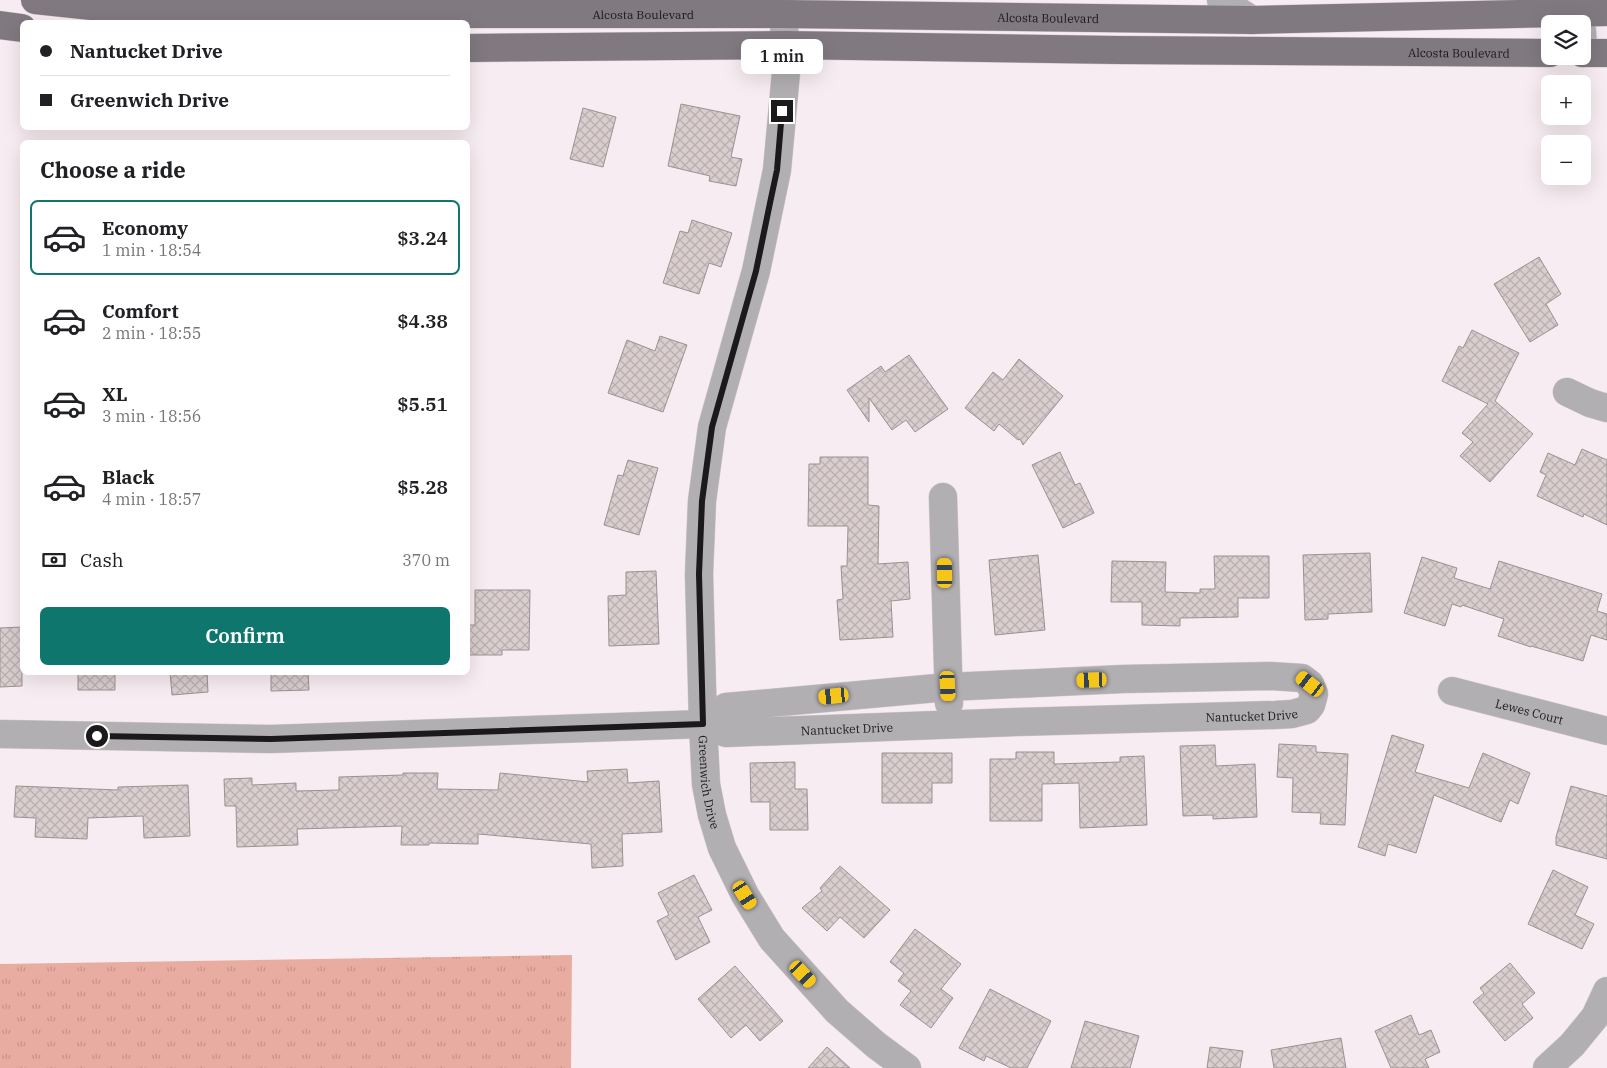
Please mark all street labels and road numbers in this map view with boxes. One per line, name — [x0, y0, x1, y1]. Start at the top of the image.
street label: Alcosta Boulevard — [592, 7, 694, 22]
street label: Alcosta Boulevard — [997, 9, 1099, 26]
street label: Alcosta Boulevard — [1408, 45, 1510, 60]
street label: Lewes Court — [1494, 695, 1565, 727]
street label: Nantucket Drive — [1205, 705, 1299, 724]
street label: Nantucket Drive — [801, 719, 893, 738]
street label: Greenwich Drive — [696, 735, 723, 831]

